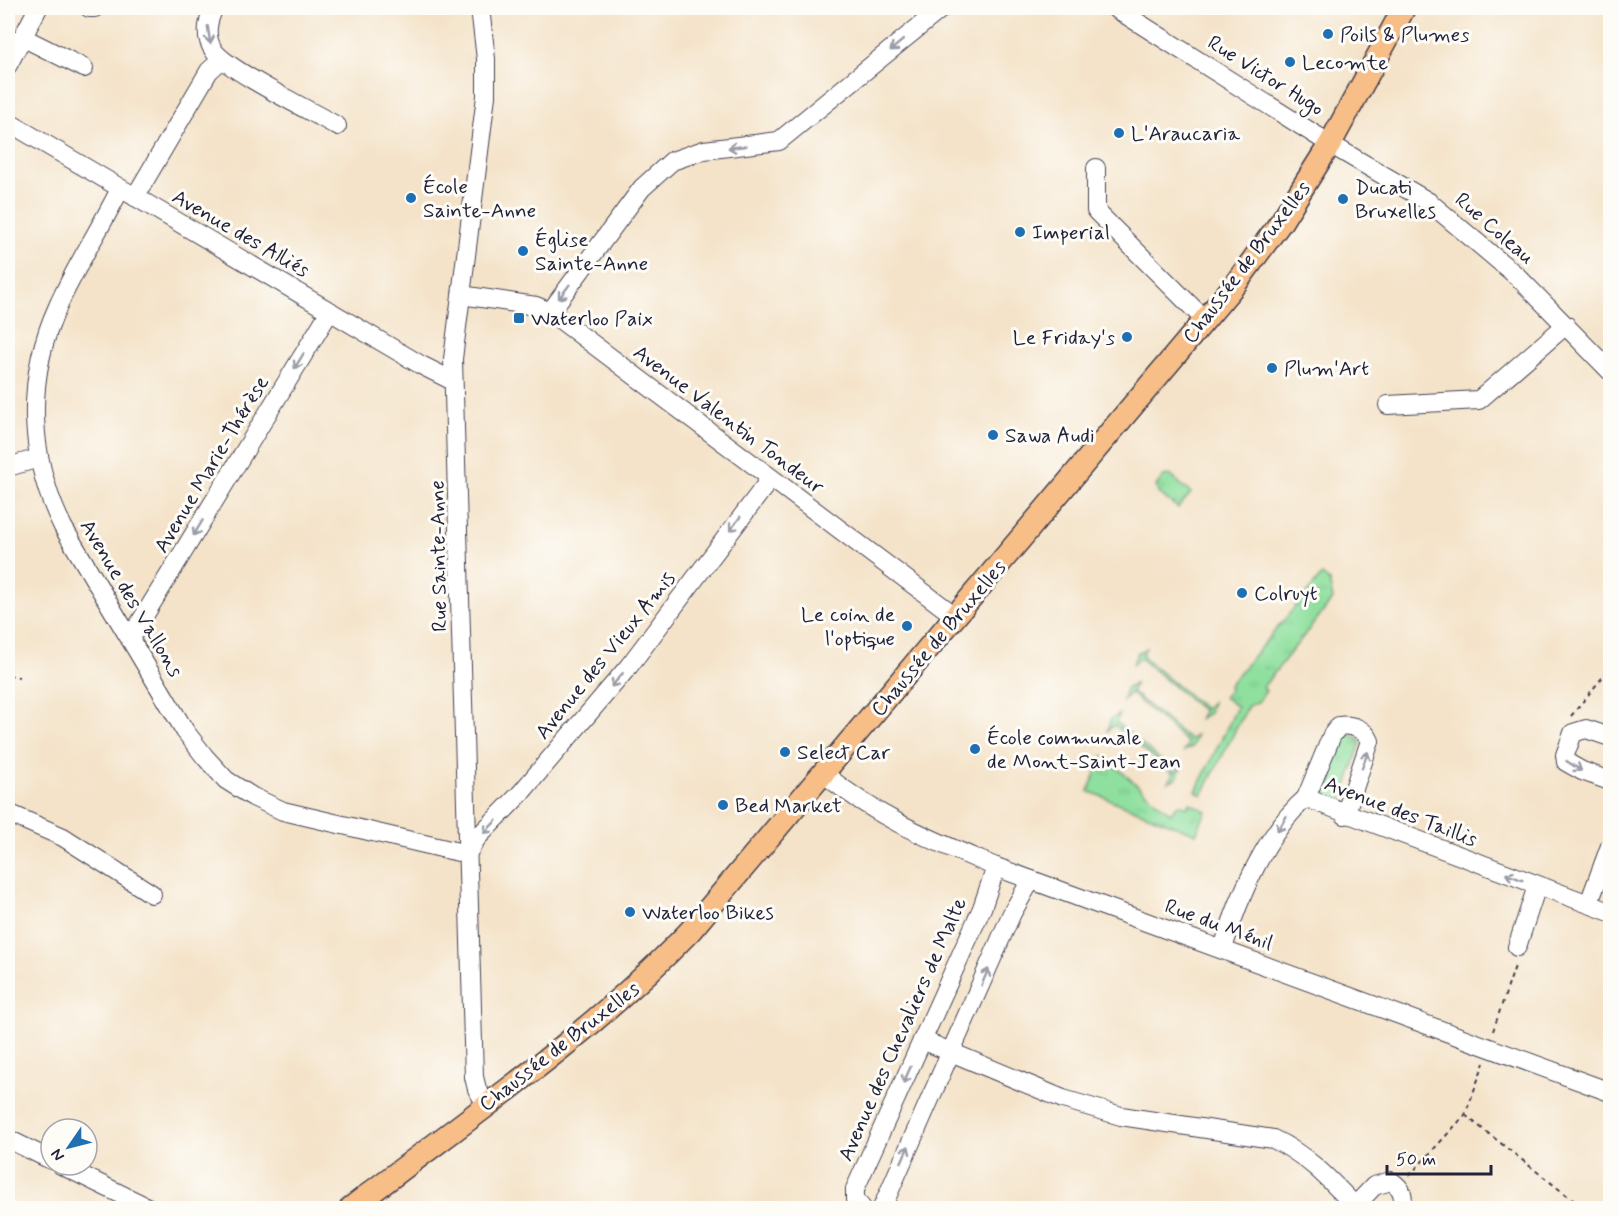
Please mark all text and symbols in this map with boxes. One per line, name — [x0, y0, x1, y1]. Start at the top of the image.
place label: Poils & Plumes — [1340, 21, 1470, 49]
one-way arrow — [204, 25, 215, 44]
marker: Poils & Plumes — [1321, 27, 1335, 41]
street label: Rue Victor Hugo — [1201, 29, 1329, 124]
one-way arrow — [890, 38, 905, 52]
place label: Lecomte — [1302, 49, 1388, 77]
marker: Lecomte — [1283, 55, 1297, 69]
place label: L'Araucaria — [1131, 120, 1240, 148]
marker: L'Araucaria — [1112, 126, 1126, 140]
one-way arrow — [727, 142, 747, 153]
place label: École Sainte-Anne — [423, 173, 536, 225]
place label: Ducati Bruxelles — [1355, 174, 1436, 226]
street label: Chaussée de Bruxelles — [1176, 176, 1317, 350]
street label: Avenue des Alliés — [167, 183, 314, 285]
street label: Rue Coleau — [1448, 186, 1540, 271]
marker: École Sainte-Anne — [404, 191, 418, 205]
marker: Ducati Bruxelles — [1336, 192, 1350, 206]
place label: Imperial — [1032, 219, 1110, 247]
marker: Imperial — [1013, 225, 1027, 239]
place label: Église Sainte-Anne — [535, 226, 648, 278]
marker: Église Sainte-Anne — [516, 244, 530, 258]
one-way arrow — [558, 284, 571, 300]
place label: Waterloo Paix — [531, 305, 653, 333]
marker: Waterloo Paix — [512, 311, 526, 325]
place label: Le Friday's — [1013, 324, 1115, 352]
marker: Le Friday's — [1120, 330, 1134, 344]
street label: Avenue Valentin Tondeur — [627, 339, 830, 501]
one-way arrow — [293, 352, 305, 369]
place label: Plum'Art — [1284, 355, 1369, 383]
marker: Plum'Art — [1265, 361, 1279, 375]
street label: Avenue Marie-Thérèse — [148, 371, 276, 558]
place label: Sawa Audi — [1005, 422, 1095, 450]
marker: Sawa Audi — [986, 428, 1000, 442]
street label: Rue Sainte-Anne — [424, 480, 454, 632]
street label: Avenue des Vallons — [73, 515, 189, 683]
one-way arrow — [729, 516, 741, 532]
one-way arrow — [191, 519, 203, 536]
street label: Chaussée de Bruxelles — [865, 554, 1013, 723]
street label: Avenue des Vieux Amis — [529, 566, 682, 745]
place label: Colruyt — [1254, 580, 1318, 608]
marker: Colruyt — [1235, 586, 1249, 600]
place label: Le coin de l'optique — [801, 601, 895, 653]
marker: Le coin de l'optique — [900, 619, 914, 633]
one-way arrow — [611, 672, 624, 688]
place label: École communale de Mont-Saint-Jean — [987, 724, 1181, 776]
place label: Select Car — [797, 739, 890, 767]
marker: École communale de Mont-Saint-Jean — [968, 742, 982, 756]
marker: Select Car — [778, 745, 792, 759]
one-way arrow — [1360, 751, 1371, 770]
one-way arrow — [1566, 760, 1583, 773]
street label: Avenue des Taillis — [1320, 770, 1481, 854]
place label: Bed Market — [735, 792, 842, 820]
marker: Bed Market — [716, 798, 730, 812]
one-way arrow — [1276, 815, 1288, 832]
one-way arrow — [482, 820, 497, 834]
one-way arrow — [1505, 871, 1524, 882]
street label: Rue du Ménil — [1161, 892, 1277, 957]
street label: Avenue des Chevaliers de Malte — [832, 893, 974, 1166]
place label: Waterloo Bikes — [642, 899, 774, 927]
marker: Waterloo Bikes — [623, 905, 637, 919]
one-way arrow — [979, 968, 991, 986]
street label: Chaussée de Bruxelles — [473, 975, 646, 1118]
one-way arrow — [901, 1065, 912, 1083]
north arrow — [39, 1117, 99, 1177]
scale bar — [1387, 1138, 1490, 1176]
text: N — [46, 1144, 70, 1165]
one-way arrow — [899, 1146, 911, 1164]
text: 50 m — [1396, 1148, 1436, 1172]

